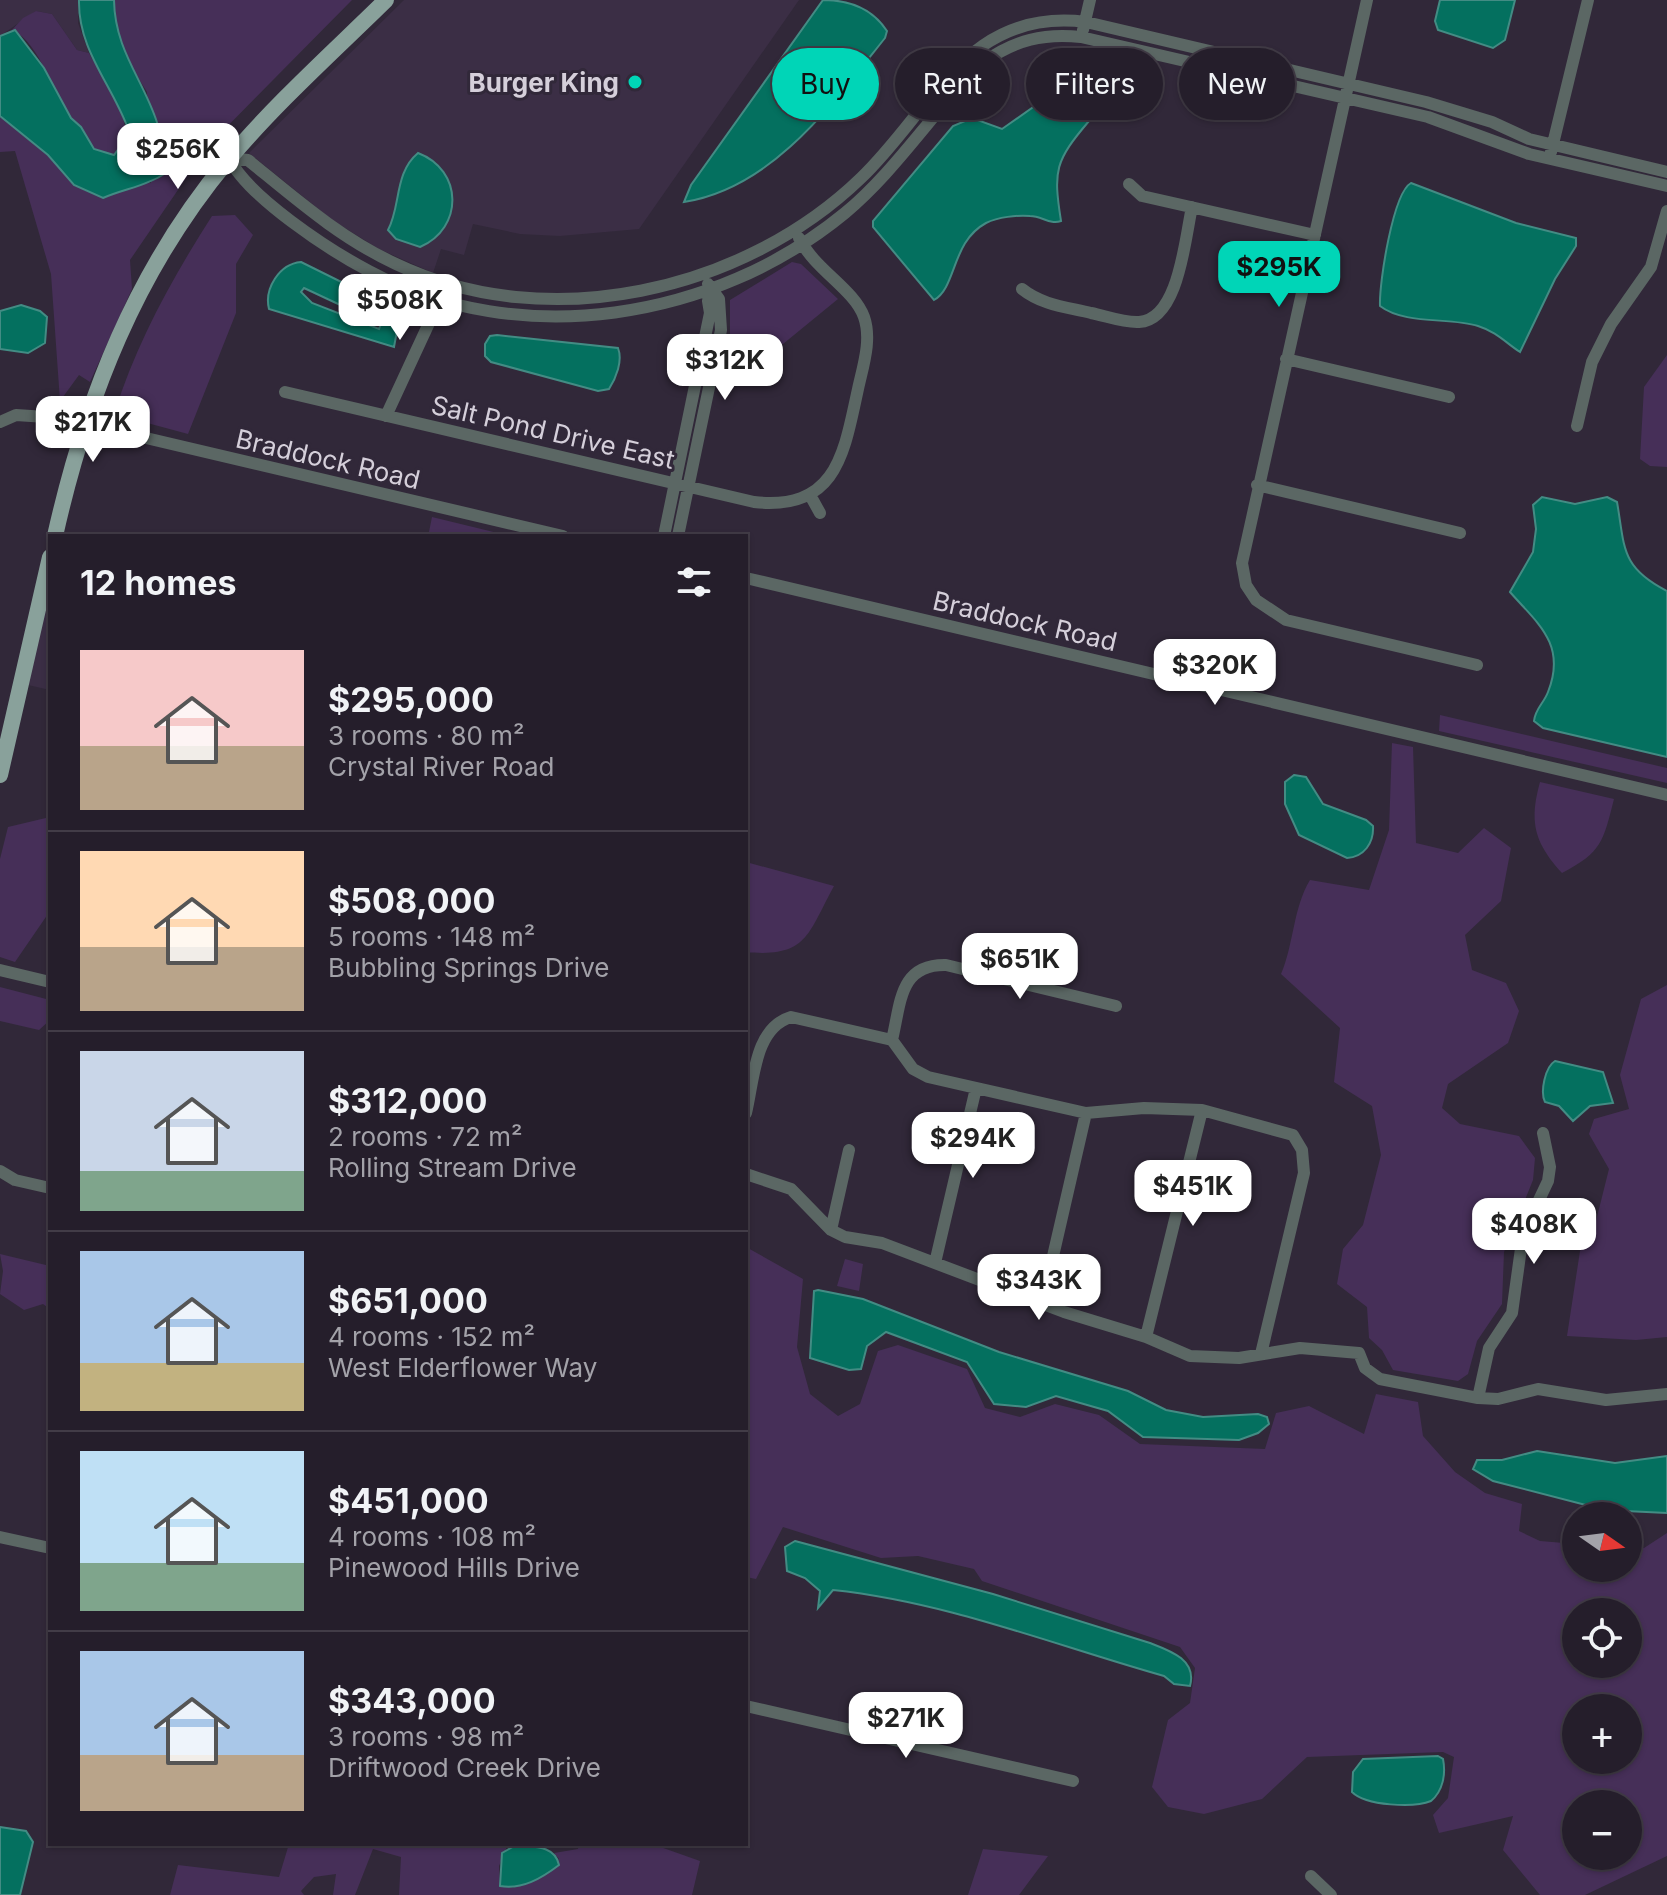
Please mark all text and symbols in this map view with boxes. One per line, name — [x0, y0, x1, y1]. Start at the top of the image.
chip: Buy — [772, 48, 879, 120]
chip: Rent — [895, 48, 1010, 120]
chip: Filters — [1026, 48, 1163, 120]
chip: New — [1179, 48, 1295, 120]
place label: Burger King — [468, 67, 619, 98]
marker: Burger King — [626, 73, 644, 91]
pin: $256K — [122, 123, 234, 191]
text: $256K — [135, 133, 221, 164]
pin: $295K — [1223, 241, 1335, 309]
text: $295K — [1236, 251, 1322, 282]
pin: $508K — [344, 274, 456, 342]
text: $508K — [357, 284, 443, 315]
pin: $312K — [669, 334, 781, 402]
text: $312K — [685, 344, 765, 375]
street label: Salt Pond Drive East — [428, 389, 678, 475]
pin: $217K — [37, 396, 149, 464]
text: $217K — [54, 406, 132, 437]
street label: Braddock Road — [233, 423, 423, 495]
icon: filters — [672, 560, 716, 604]
text: 12 homes — [80, 562, 236, 603]
street label: Braddock Road — [930, 585, 1120, 657]
pin: $320K — [1159, 639, 1271, 707]
text: $320K — [1172, 649, 1258, 680]
text: $295,000 — [328, 679, 494, 720]
icon: home — [144, 682, 240, 778]
text: 3 rooms · 80 m² — [328, 720, 525, 751]
text: Crystal River Road — [328, 751, 554, 782]
text: $508,000 — [328, 880, 495, 921]
icon: home — [144, 883, 240, 979]
text: 5 rooms · 148 m² — [328, 921, 535, 952]
pin: $651K — [964, 933, 1076, 1001]
text: $651K — [980, 943, 1060, 974]
text: Bubbling Springs Drive — [328, 952, 609, 983]
text: $312,000 — [328, 1080, 487, 1121]
icon: home — [144, 1083, 240, 1179]
pin: $294K — [917, 1112, 1029, 1180]
text: 2 rooms · 72 m² — [328, 1121, 522, 1152]
text: $294K — [930, 1122, 1016, 1153]
text: Rolling Stream Drive — [328, 1152, 577, 1183]
pin: $451K — [1137, 1160, 1249, 1228]
text: $451K — [1152, 1170, 1234, 1201]
pin: $408K — [1478, 1198, 1590, 1266]
text: $408K — [1490, 1208, 1578, 1239]
pin: $343K — [983, 1254, 1095, 1322]
text: $343K — [996, 1264, 1082, 1295]
text: $651,000 — [328, 1280, 488, 1321]
icon: home — [144, 1283, 240, 1379]
text: 4 rooms · 152 m² — [328, 1321, 535, 1352]
text: West Elderflower Way — [328, 1352, 597, 1383]
text: $451,000 — [328, 1480, 489, 1521]
icon: home — [144, 1483, 240, 1579]
north arrow — [1562, 1502, 1642, 1582]
map controls — [1562, 1502, 1642, 1870]
text: 4 rooms · 108 m² — [328, 1521, 536, 1552]
text: Pinewood Hills Drive — [328, 1552, 580, 1583]
button: locate — [1562, 1598, 1642, 1678]
text: $343,000 — [328, 1680, 496, 1721]
icon: home — [144, 1683, 240, 1779]
pin: $271K — [850, 1692, 962, 1760]
button: + — [1562, 1694, 1642, 1774]
text: $271K — [867, 1702, 945, 1733]
text: 3 rooms · 98 m² — [328, 1721, 524, 1752]
text: Driftwood Creek Drive — [328, 1752, 601, 1783]
button: − — [1562, 1790, 1642, 1870]

